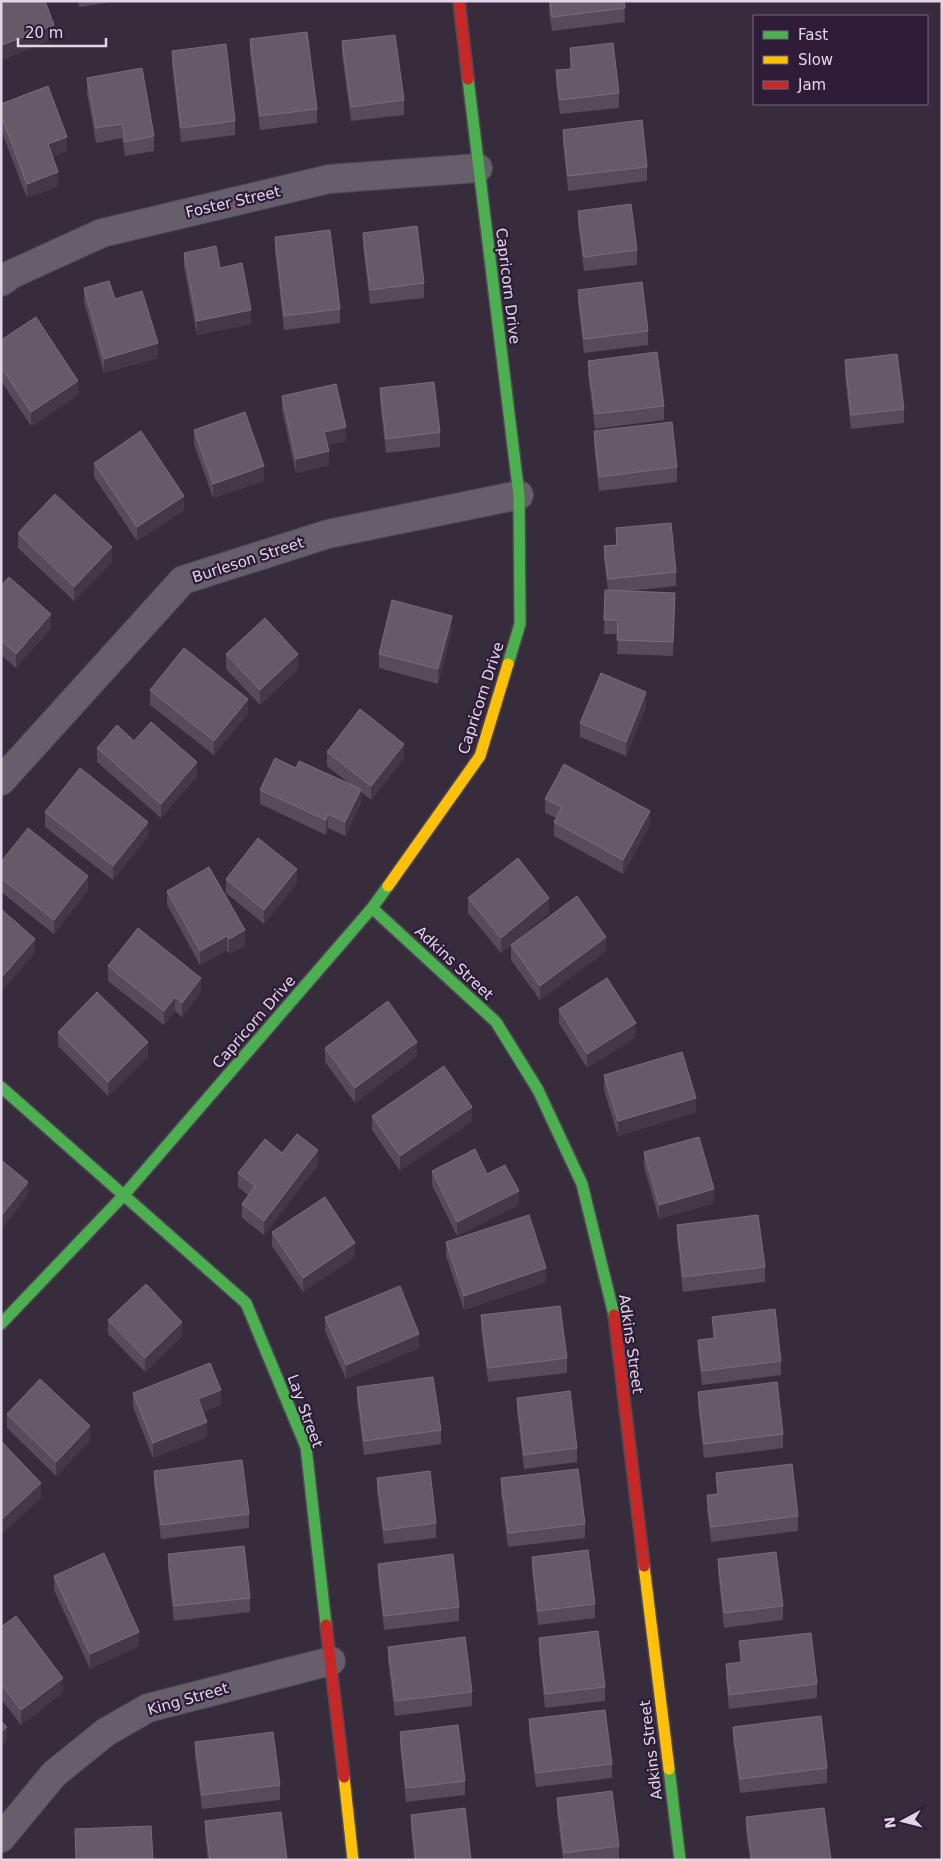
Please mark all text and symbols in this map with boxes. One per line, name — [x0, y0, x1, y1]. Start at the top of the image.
scale bar — [18, 15, 105, 47]
legend — [753, 15, 928, 105]
text: 20 m — [25, 24, 63, 42]
text: Fast — [798, 26, 828, 44]
text: Slow — [798, 51, 833, 69]
text: Jam — [797, 76, 826, 94]
street label: Foster Street — [184, 182, 282, 222]
street label: Capricorn Drive — [492, 227, 524, 345]
street label: Burleson Street — [190, 533, 306, 587]
street label: Capricorn Drive — [454, 640, 508, 756]
street label: Adkins Street — [411, 922, 497, 1004]
street label: Capricorn Drive — [209, 972, 299, 1072]
street label: Adkins Street — [615, 1293, 647, 1395]
street label: Lay Street — [283, 1372, 327, 1450]
street label: King Street — [145, 1679, 231, 1719]
street label: Adkins Street — [636, 1699, 666, 1801]
north arrow — [878, 1796, 928, 1846]
text: N — [881, 1816, 899, 1829]

